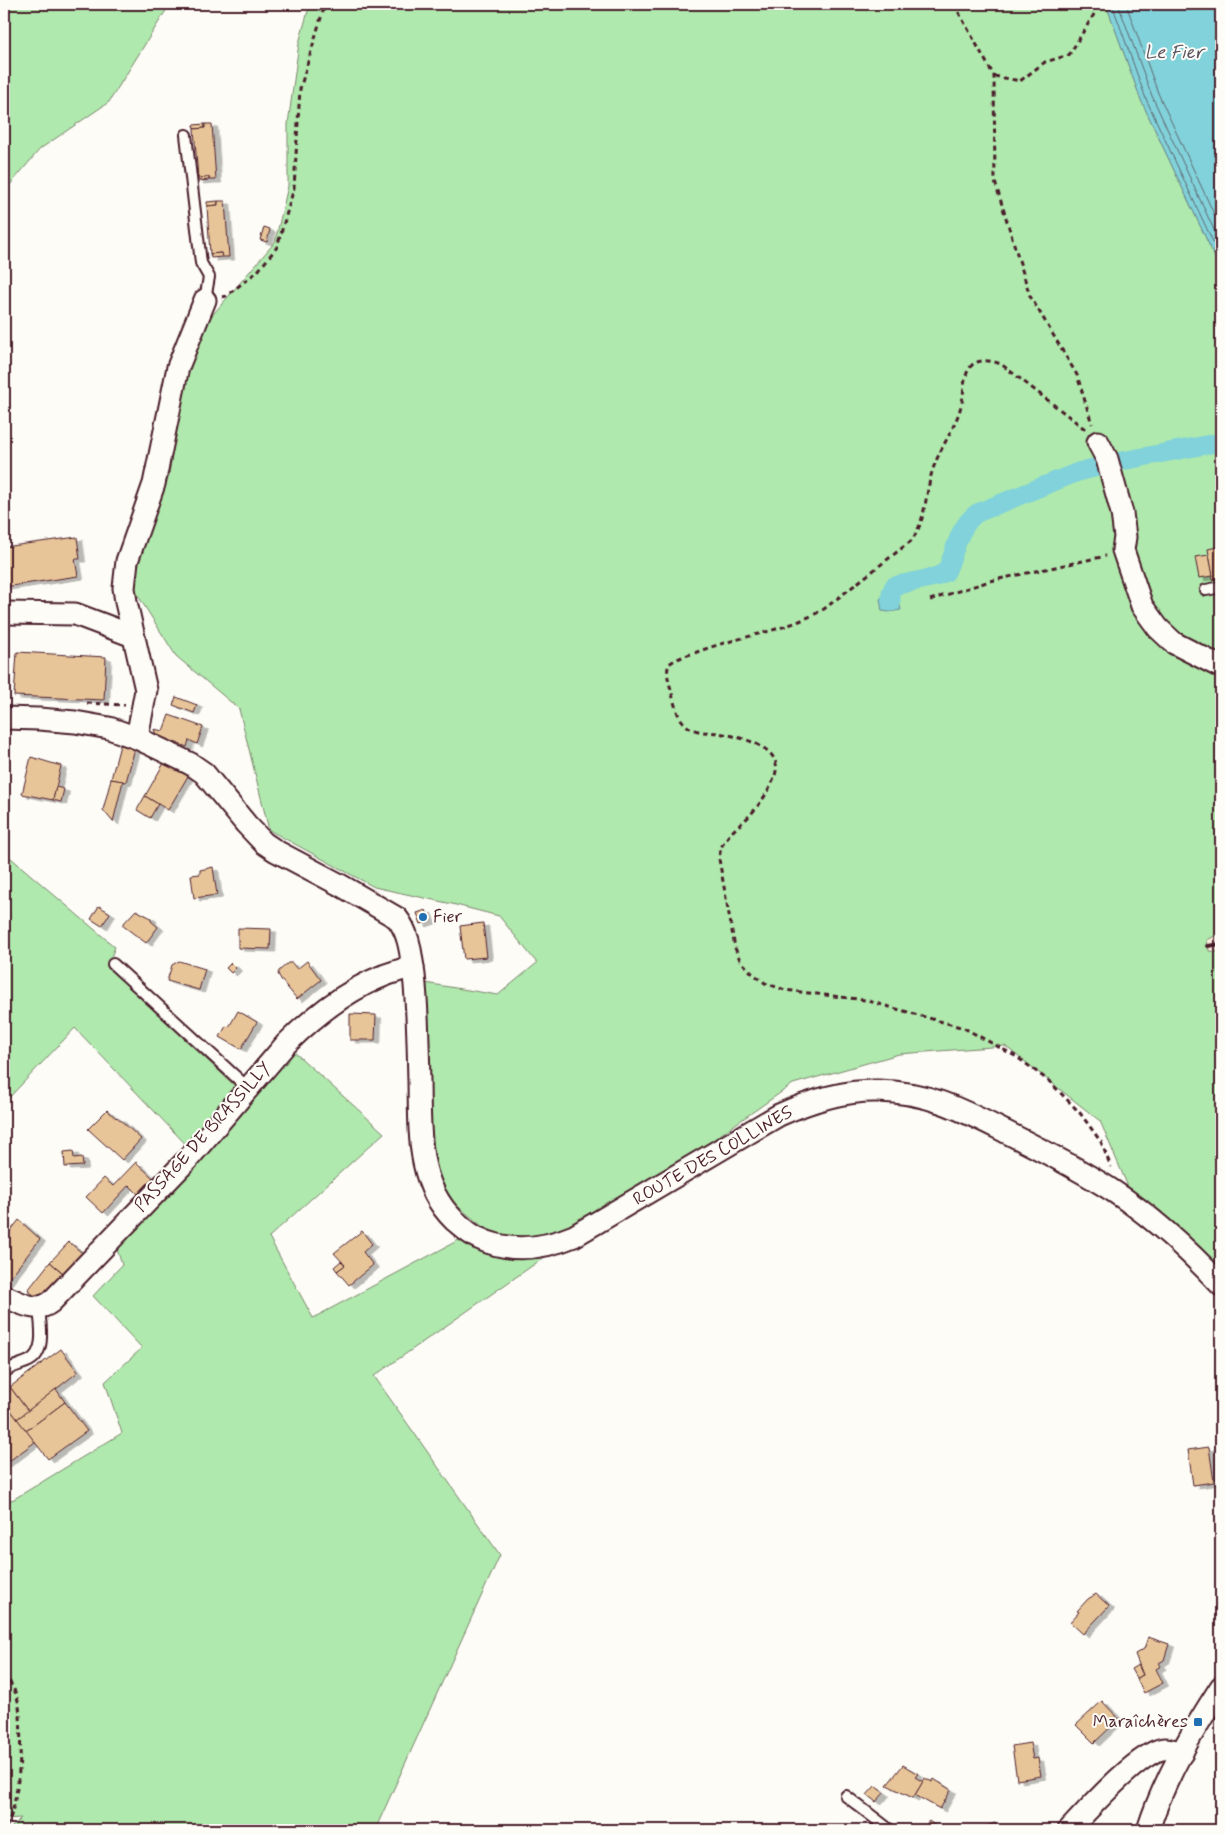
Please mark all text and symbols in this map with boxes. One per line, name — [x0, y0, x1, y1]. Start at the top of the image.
water label: Le Fier — [1144, 40, 1207, 65]
place label: Fier — [433, 905, 463, 929]
marker: Fier — [417, 911, 429, 923]
street label: PASSAGE DE BRASSILLY — [129, 1057, 277, 1217]
street label: ROUTE DES COLLINES — [629, 1100, 797, 1212]
place label: Maraîchères — [1093, 1710, 1188, 1734]
marker: Maraîchères — [1192, 1716, 1204, 1728]

